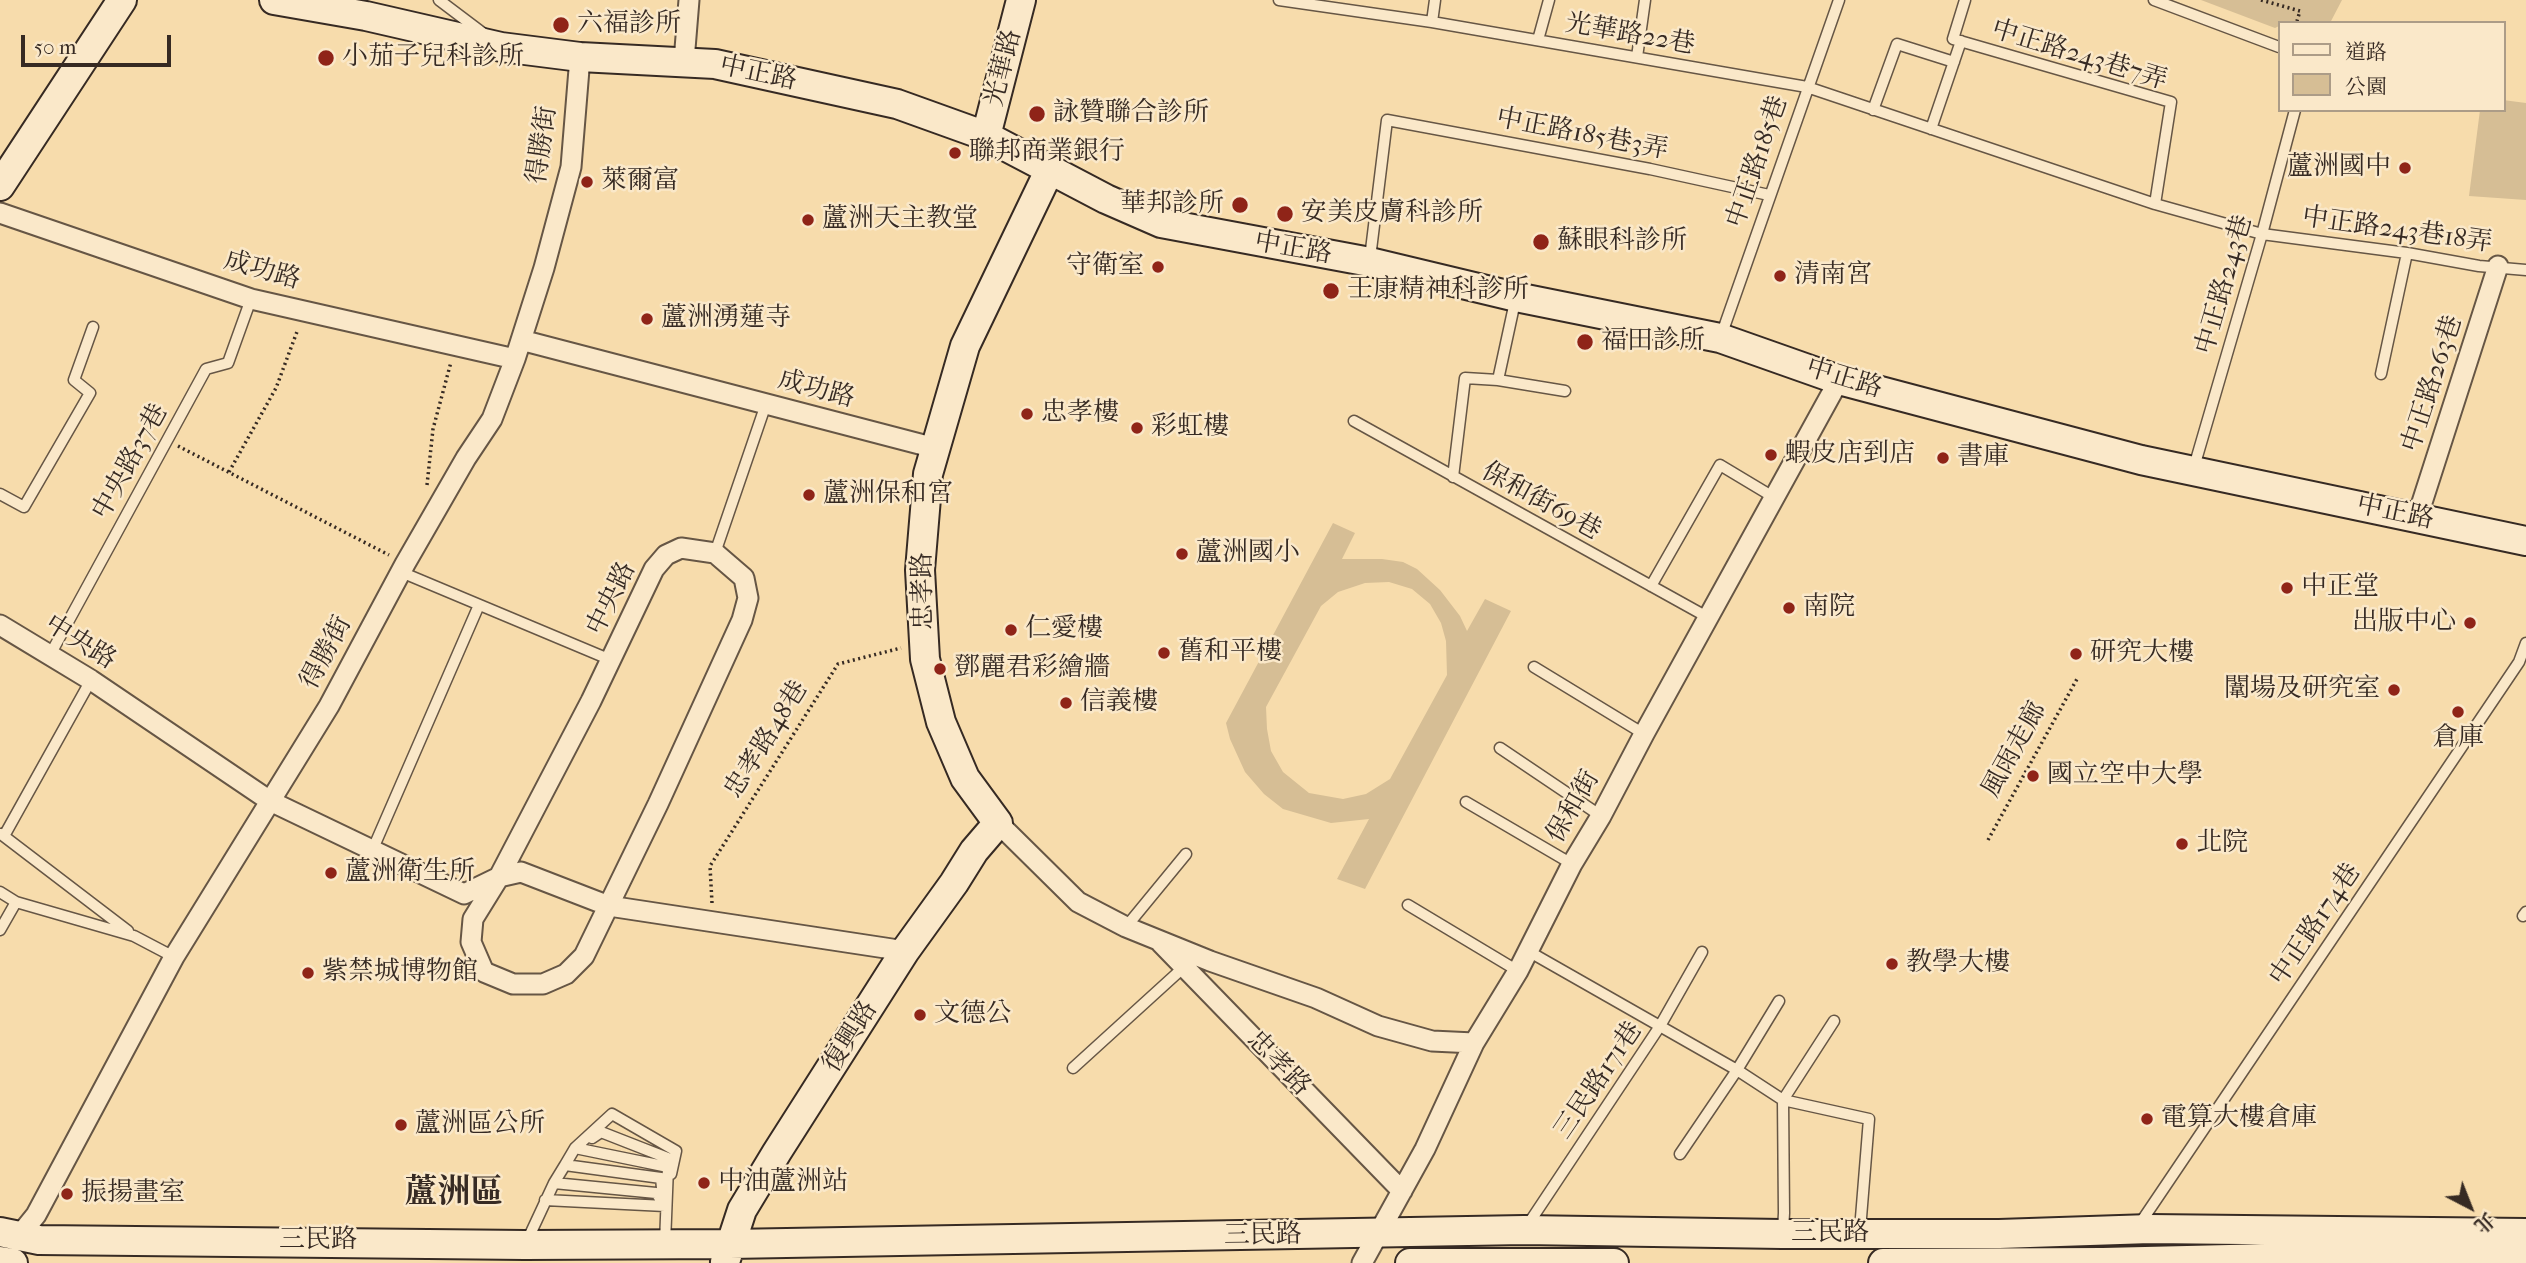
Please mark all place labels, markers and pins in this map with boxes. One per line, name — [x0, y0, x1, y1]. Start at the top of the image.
place label: 六福診所 — [577, 9, 681, 41]
marker: 六福診所 — [551, 15, 571, 35]
place label: 小茄子兒科診所 — [342, 42, 524, 74]
marker: 小茄子兒科診所 — [316, 48, 336, 68]
place label: 詠贊聯合診所 — [1053, 98, 1209, 130]
marker: 詠贊聯合診所 — [1027, 104, 1047, 124]
place label: 聯邦商業銀行 — [969, 137, 1125, 169]
marker: 聯邦商業銀行 — [947, 145, 963, 161]
place label: 蘆洲國中 — [2287, 152, 2391, 184]
marker: 蘆洲國中 — [2397, 160, 2413, 176]
place label: 萊爾富 — [601, 166, 679, 198]
marker: 萊爾富 — [579, 174, 595, 190]
place label: 華邦診所 — [1120, 189, 1224, 221]
marker: 華邦診所 — [1230, 195, 1250, 215]
place label: 安美皮膚科診所 — [1301, 198, 1483, 230]
place label: 蘆洲天主教堂 — [822, 204, 978, 236]
marker: 安美皮膚科診所 — [1275, 204, 1295, 224]
marker: 蘆洲天主教堂 — [800, 212, 816, 228]
place label: 蘇眼科診所 — [1557, 226, 1687, 258]
marker: 蘇眼科診所 — [1531, 232, 1551, 252]
place label: 守衛室 — [1066, 251, 1144, 283]
marker: 守衛室 — [1150, 259, 1166, 275]
place label: 清南宮 — [1794, 260, 1872, 292]
marker: 清南宮 — [1772, 268, 1788, 284]
place label: 壬康精神科診所 — [1347, 275, 1529, 307]
marker: 壬康精神科診所 — [1321, 281, 1341, 301]
place label: 蘆洲湧蓮寺 — [661, 303, 791, 335]
marker: 蘆洲湧蓮寺 — [639, 311, 655, 327]
place label: 福田診所 — [1601, 326, 1705, 358]
marker: 福田診所 — [1575, 332, 1595, 352]
place label: 忠孝樓 — [1041, 398, 1119, 430]
marker: 忠孝樓 — [1019, 406, 1035, 422]
place label: 彩虹樓 — [1151, 412, 1229, 444]
marker: 彩虹樓 — [1129, 420, 1145, 436]
place label: 蝦皮店到店 — [1785, 439, 1915, 471]
place label: 書庫 — [1957, 442, 2009, 474]
marker: 蝦皮店到店 — [1763, 447, 1779, 463]
marker: 書庫 — [1935, 450, 1951, 466]
place label: 蘆洲保和宮 — [823, 479, 953, 511]
marker: 蘆洲保和宮 — [801, 487, 817, 503]
place label: 蘆洲國小 — [1196, 538, 1300, 570]
marker: 蘆洲國小 — [1174, 546, 1190, 562]
place label: 中正堂 — [2301, 572, 2379, 604]
marker: 中正堂 — [2279, 580, 2295, 596]
place label: 南院 — [1803, 592, 1855, 624]
marker: 南院 — [1781, 600, 1797, 616]
place label: 出版中心 — [2352, 607, 2456, 639]
place label: 仁愛樓 — [1025, 614, 1103, 646]
marker: 出版中心 — [2462, 615, 2478, 631]
marker: 仁愛樓 — [1003, 622, 1019, 638]
place label: 舊和平樓 — [1178, 637, 1282, 669]
place label: 研究大樓 — [2090, 638, 2194, 670]
marker: 舊和平樓 — [1156, 645, 1172, 661]
marker: 研究大樓 — [2068, 646, 2084, 662]
place label: 鄧麗君彩繪牆 — [954, 653, 1110, 685]
marker: 鄧麗君彩繪牆 — [932, 661, 948, 677]
place label: 闈場及研究室 — [2224, 674, 2380, 706]
marker: 闈場及研究室 — [2386, 682, 2402, 698]
place label: 信義樓 — [1080, 687, 1158, 719]
marker: 信義樓 — [1058, 695, 1074, 711]
marker: 倉庫 — [2450, 704, 2466, 720]
place label: 倉庫 — [2432, 723, 2484, 755]
place label: 國立空中大學 — [2047, 760, 2203, 792]
marker: 國立空中大學 — [2025, 768, 2041, 784]
place label: 北院 — [2196, 828, 2248, 860]
marker: 北院 — [2174, 836, 2190, 852]
place label: 蘆洲衛生所 — [345, 857, 475, 889]
marker: 蘆洲衛生所 — [323, 865, 339, 881]
place label: 教學大樓 — [1906, 948, 2010, 980]
marker: 教學大樓 — [1884, 956, 1900, 972]
place label: 紫禁城博物館 — [322, 957, 478, 989]
marker: 紫禁城博物館 — [300, 965, 316, 981]
place label: 文德公 — [934, 999, 1012, 1031]
marker: 文德公 — [912, 1007, 928, 1023]
place label: 電算大樓倉庫 — [2161, 1103, 2317, 1135]
place label: 蘆洲區公所 — [415, 1109, 545, 1141]
marker: 電算大樓倉庫 — [2139, 1111, 2155, 1127]
marker: 蘆洲區公所 — [393, 1117, 409, 1133]
place label: 中油蘆洲站 — [718, 1167, 848, 1199]
marker: 中油蘆洲站 — [696, 1175, 712, 1191]
place label: 振揚畫室 — [81, 1178, 185, 1210]
marker: 振揚畫室 — [59, 1186, 75, 1202]

